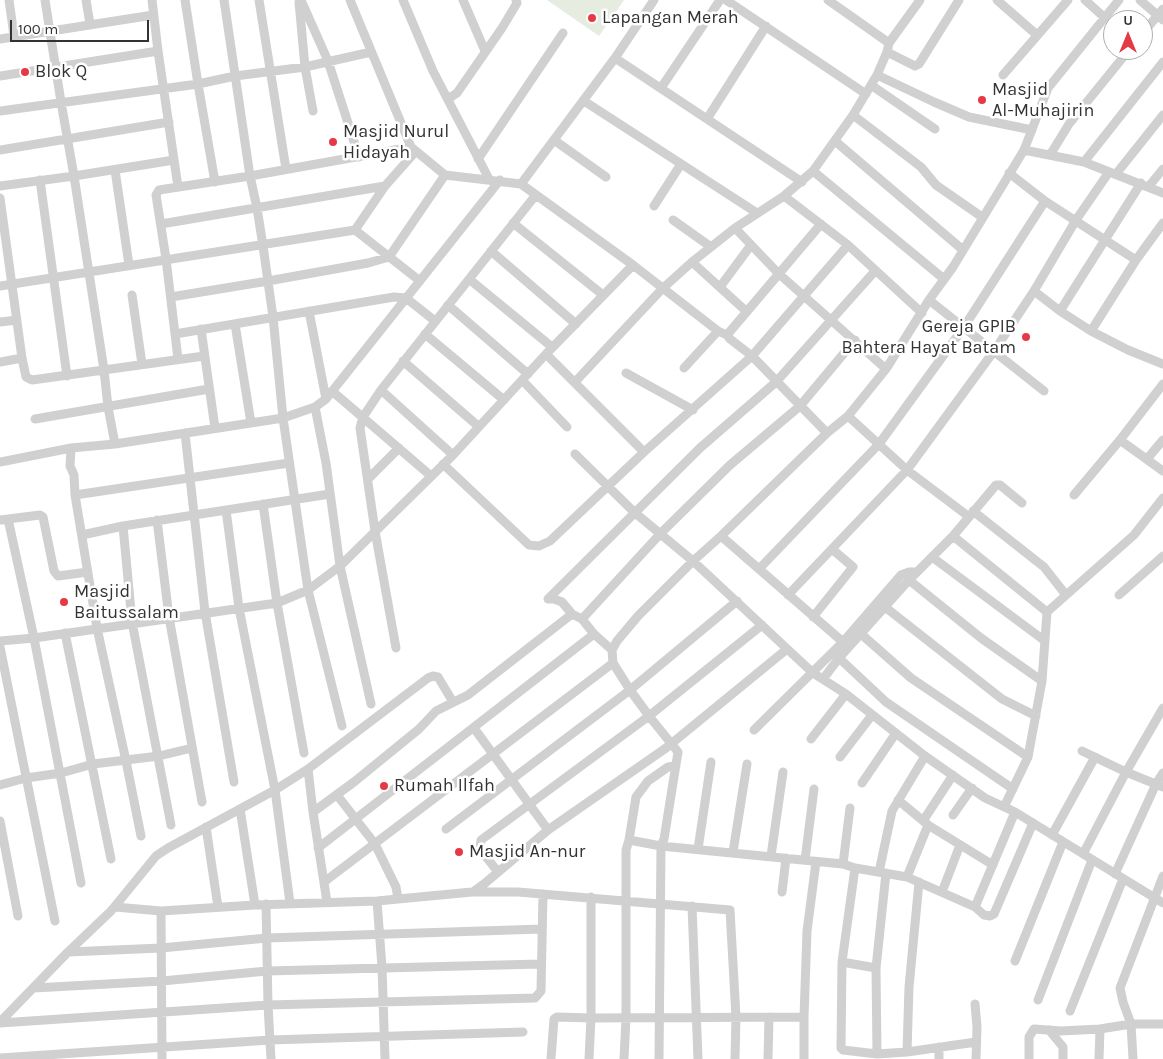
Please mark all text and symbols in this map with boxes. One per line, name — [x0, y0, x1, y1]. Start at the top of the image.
place label: Lapangan Merah — [602, 7, 739, 29]
scale bar — [12, 10, 151, 42]
north arrow — [1103, 10, 1153, 60]
marker: Lapangan Merah — [586, 12, 598, 24]
text: U — [1123, 12, 1133, 29]
text: 100 m — [18, 20, 58, 38]
place label: Blok Q — [35, 61, 87, 83]
marker: Blok Q — [19, 66, 31, 78]
place label: Masjid Al-Muhajirin — [992, 79, 1094, 122]
marker: Masjid Al-Muhajirin — [976, 94, 988, 106]
place label: Masjid Nurul Hidayah — [343, 121, 449, 163]
marker: Masjid Nurul Hidayah — [327, 136, 339, 148]
place label: Gereja GPIB Bahtera Hayat Batam — [841, 316, 1016, 358]
marker: Gereja GPIB Bahtera Hayat Batam — [1020, 331, 1032, 343]
place label: Masjid Baitussalam — [74, 581, 179, 624]
marker: Masjid Baitussalam — [58, 596, 70, 608]
place label: Rumah Ilfah — [394, 775, 495, 797]
marker: Rumah Ilfah — [378, 780, 390, 792]
place label: Masjid An-nur — [469, 841, 585, 863]
marker: Masjid An-nur — [453, 846, 465, 858]

